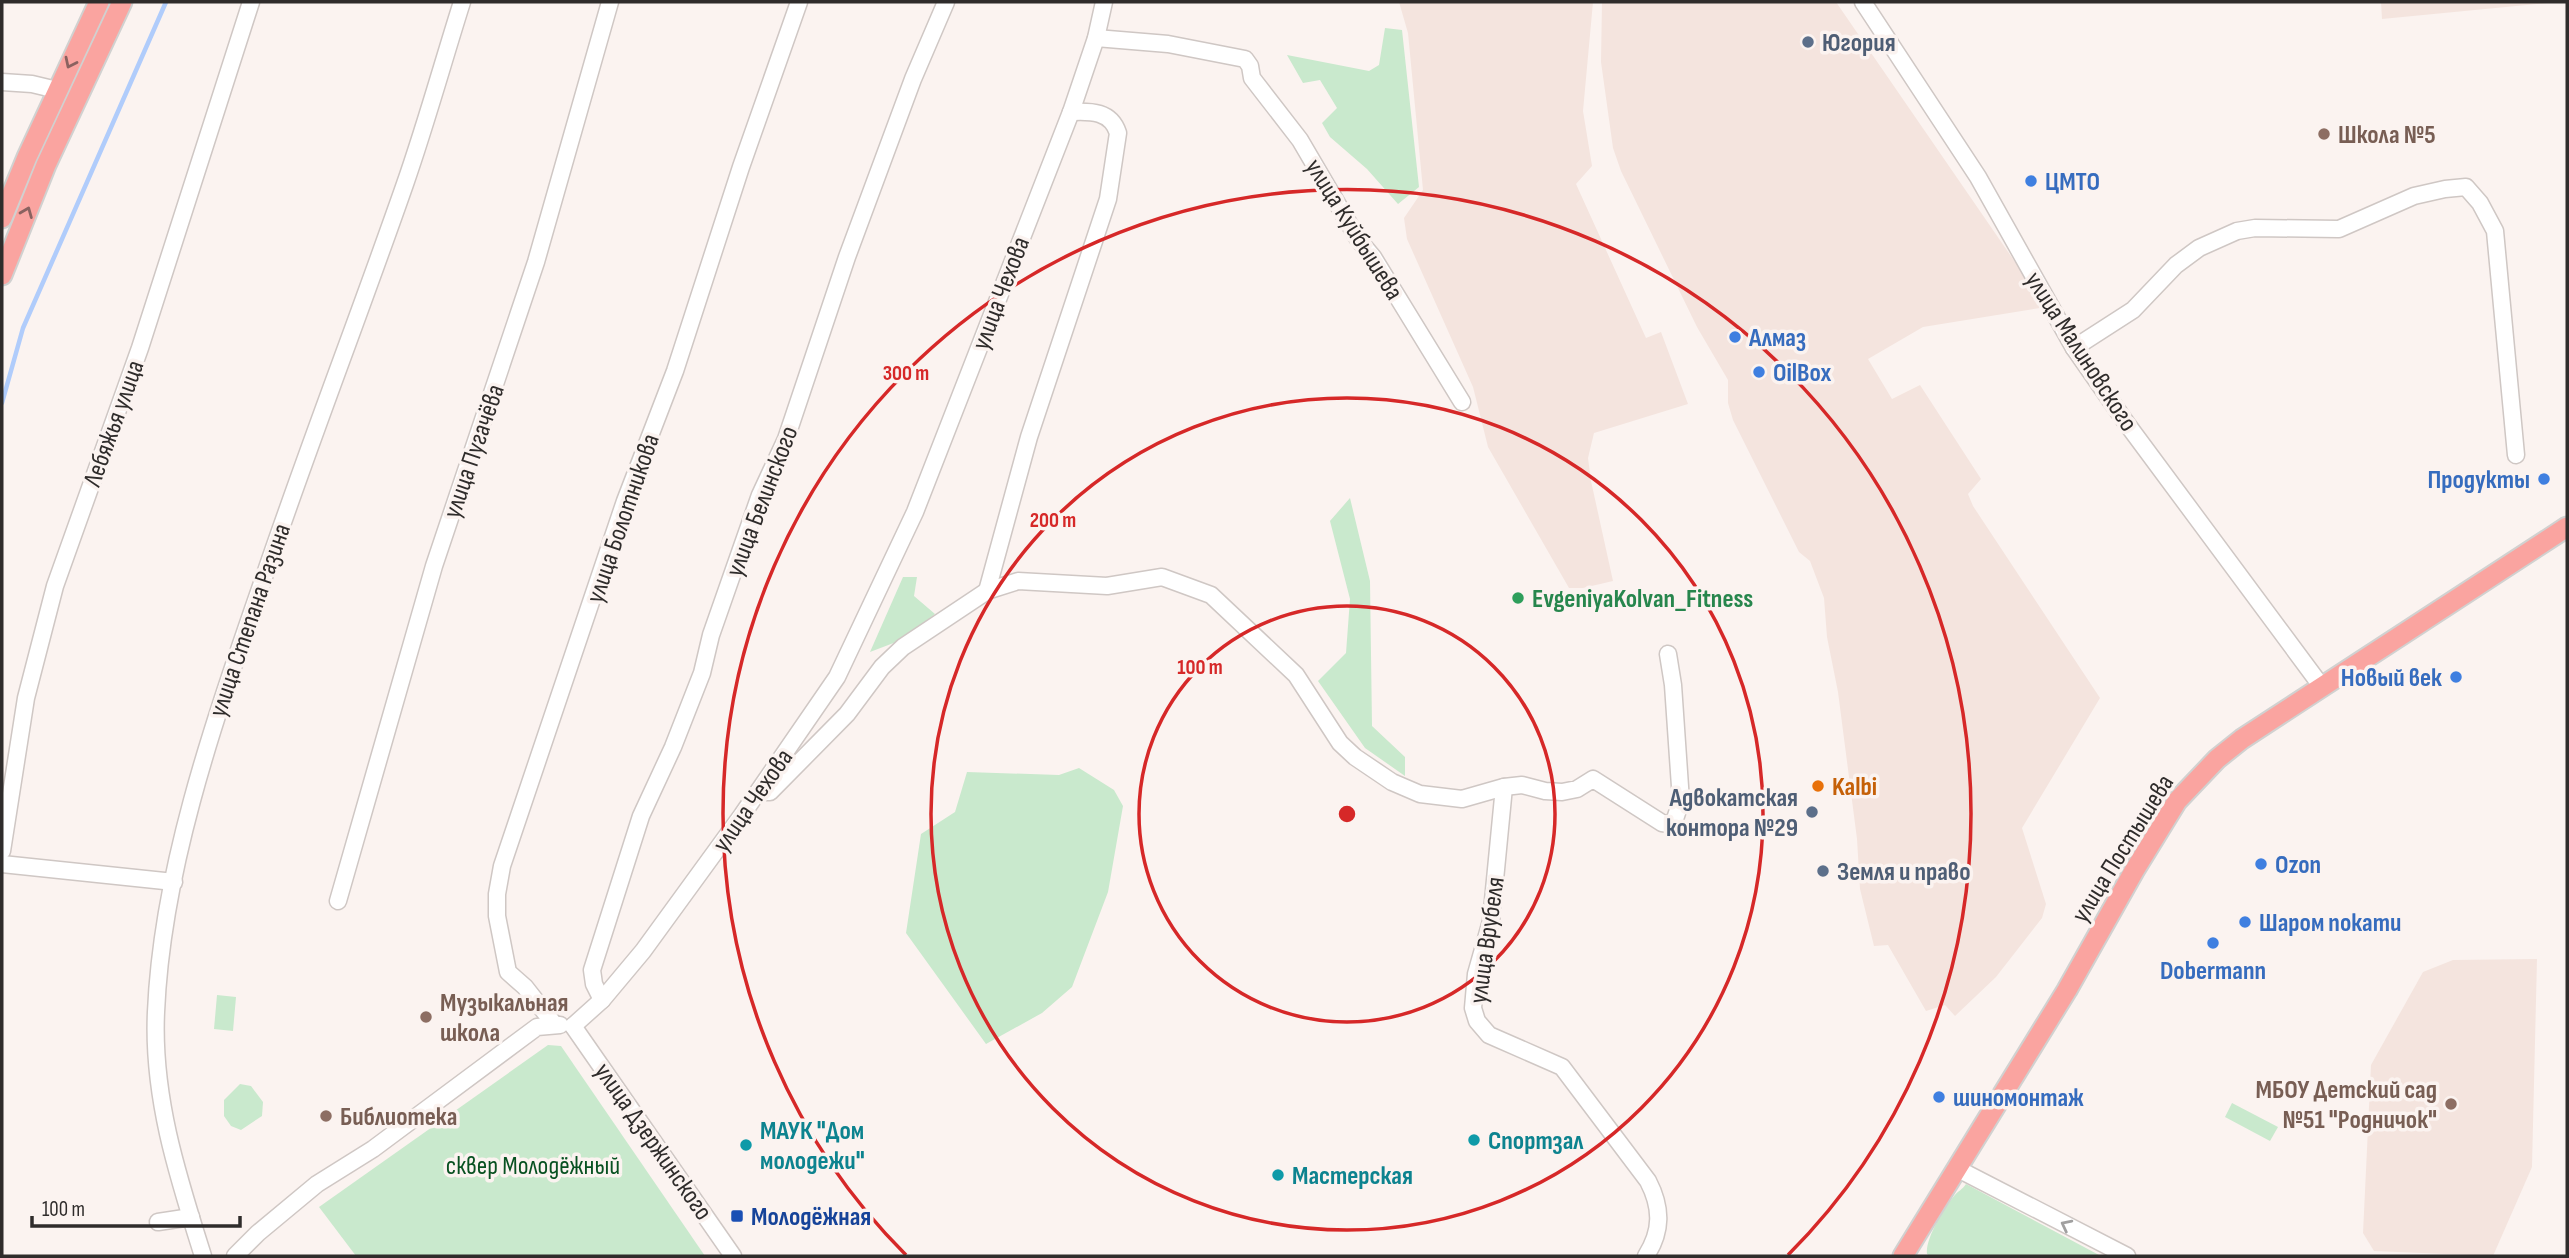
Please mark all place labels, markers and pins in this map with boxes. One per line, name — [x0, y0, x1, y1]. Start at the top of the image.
place label: Югория — [1822, 28, 1896, 59]
marker: Югория — [1800, 34, 1816, 50]
place label: Школа №5 — [2338, 120, 2436, 151]
marker: Школа №5 — [2316, 126, 2332, 142]
place label: ЦМТО — [2045, 167, 2100, 198]
marker: ЦМТО — [2023, 173, 2039, 189]
place label: Алмаз — [1748, 323, 1806, 354]
marker: Алмаз — [1727, 329, 1743, 345]
place label: OilBox — [1773, 358, 1831, 389]
marker: OilBox — [1751, 364, 1767, 380]
place label: Продукты — [2427, 465, 2530, 496]
marker: Продукты — [2536, 471, 2552, 487]
place label: EvgeniyaKolvan_Fitness — [1532, 584, 1753, 615]
marker: EvgeniyaKolvan_Fitness — [1510, 590, 1526, 606]
place label: Новый век — [2341, 663, 2442, 694]
marker: Новый век — [2448, 669, 2464, 685]
place label: Kalbi — [1832, 772, 1877, 803]
marker: Kalbi — [1810, 778, 1826, 794]
place label: Адвокатская контора №29 — [1666, 783, 1798, 844]
centre of rings — [1335, 802, 1359, 826]
marker: Адвокатская контора №29 — [1804, 804, 1820, 820]
place label: Ozon — [2275, 850, 2321, 881]
marker: Ozon — [2253, 856, 2269, 872]
place label: Земля и право — [1837, 857, 1971, 888]
marker: Земля и право — [1815, 863, 1831, 879]
place label: Шаром покати — [2259, 908, 2401, 939]
marker: Шаром покати — [2237, 914, 2253, 930]
marker: Dobermann — [2205, 935, 2221, 951]
place label: Dobermann — [2160, 956, 2266, 987]
place label: Музыкальная школа — [440, 988, 568, 1049]
marker: Музыкальная школа — [418, 1009, 434, 1025]
place label: МБОУ Детский сад №51 "Родничок" — [2256, 1075, 2437, 1136]
place label: шиномонтаж — [1953, 1083, 2084, 1114]
marker: шиномонтаж — [1931, 1089, 1947, 1105]
marker: МБОУ Детский сад №51 "Родничок" — [2443, 1096, 2459, 1112]
place label: Библиотека — [340, 1102, 457, 1133]
marker: Библиотека — [318, 1108, 334, 1124]
place label: МАУК "Дом молодежи" — [760, 1116, 865, 1177]
place label: Спортзал — [1488, 1126, 1584, 1157]
marker: Спортзал — [1466, 1132, 1482, 1148]
marker: МАУК "Дом молодежи" — [738, 1137, 754, 1153]
place label: Мастерская — [1292, 1161, 1413, 1192]
marker: Мастерская — [1270, 1167, 1286, 1183]
place label: Молодёжная — [751, 1202, 871, 1233]
marker: Молодёжная — [729, 1208, 745, 1224]

